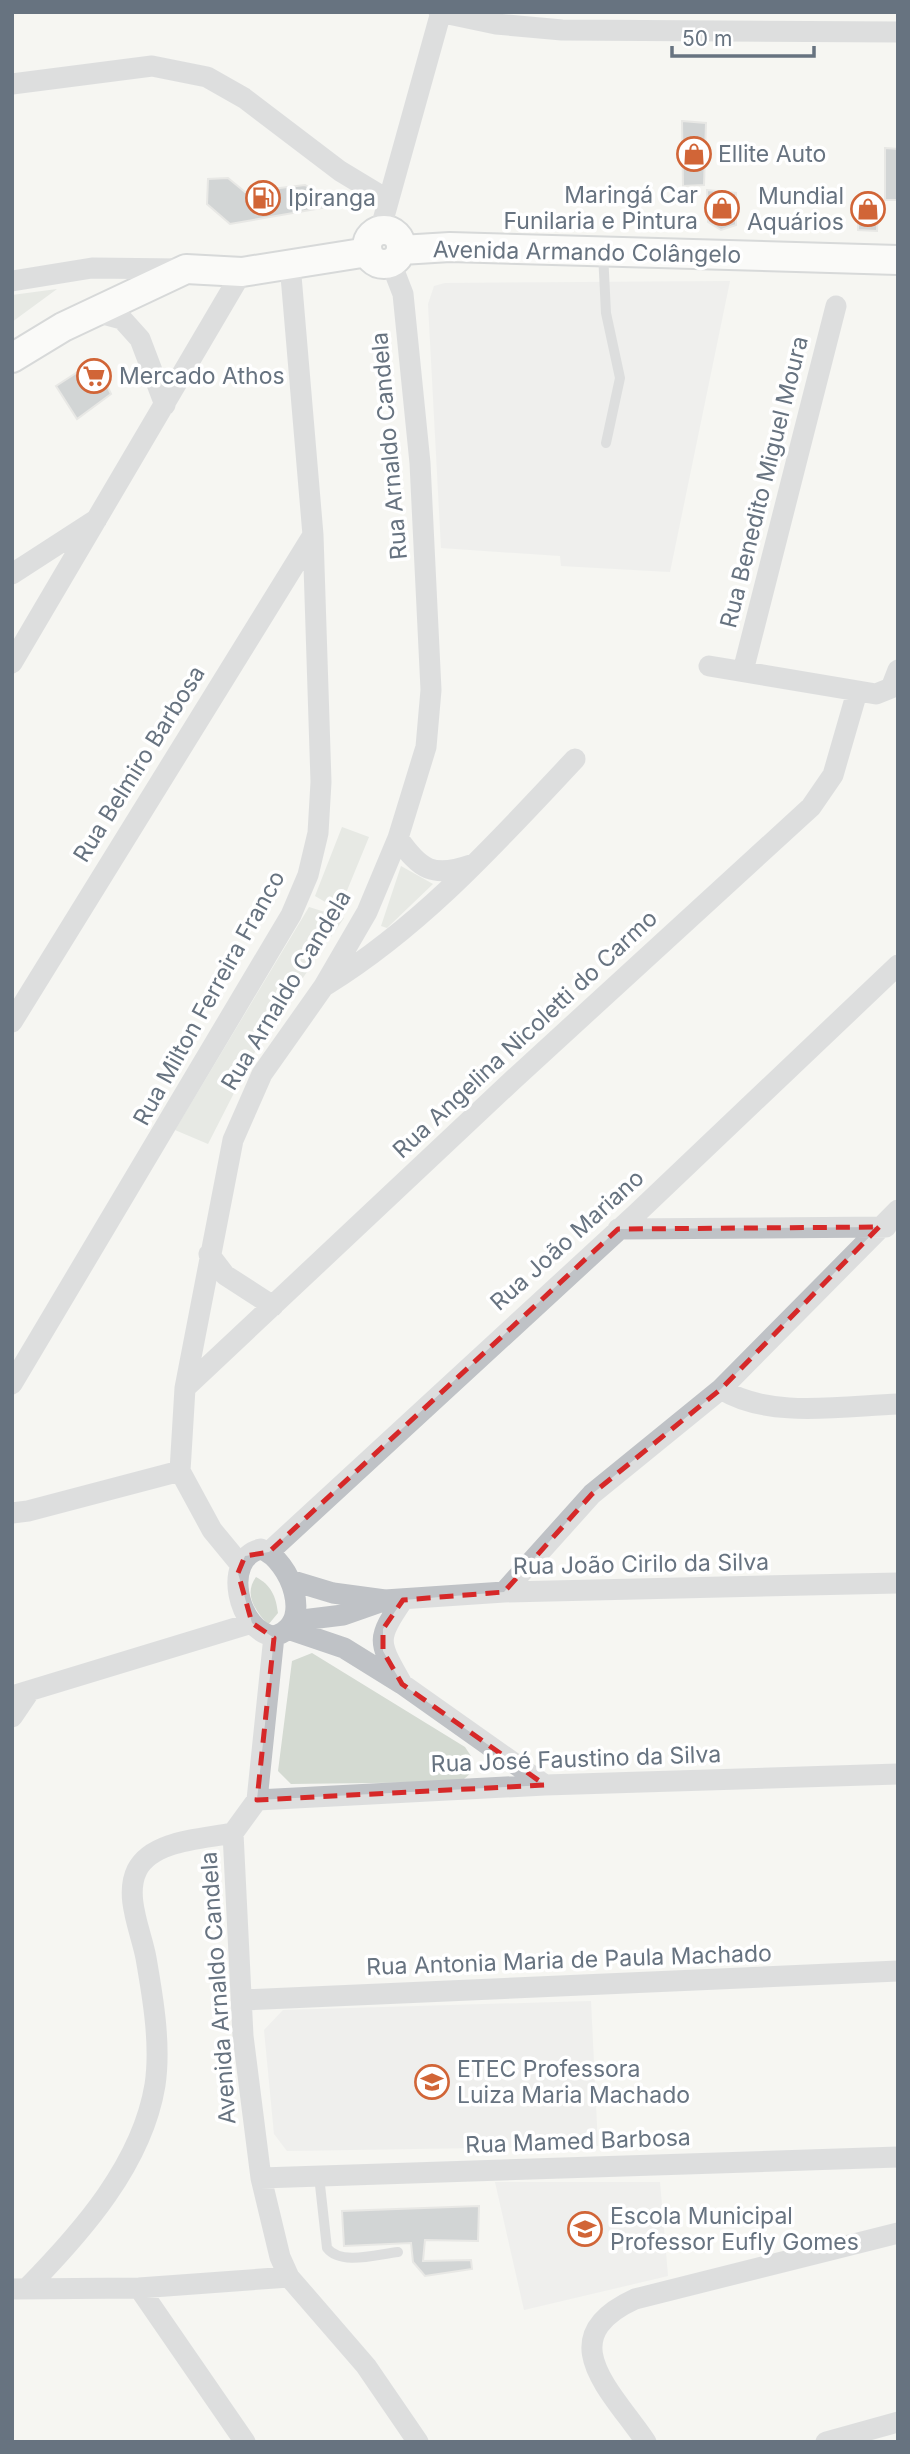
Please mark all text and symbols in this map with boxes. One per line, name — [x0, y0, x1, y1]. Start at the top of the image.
scale bar — [672, 14, 814, 58]
text: 50 m — [682, 26, 732, 51]
shop icon: Ellite Auto — [675, 135, 713, 173]
place label: Ellite Auto — [718, 140, 826, 168]
fuel station icon: Ipiranga — [244, 179, 282, 217]
place label: Maringá Car Funilaria e Pintura — [504, 181, 698, 235]
place label: Mundial Aquários — [747, 182, 844, 236]
place label: Ipiranga — [288, 184, 376, 212]
shop icon: Maringá Car Funilaria e Pintura — [703, 189, 741, 227]
shop icon: Mundial Aquários — [849, 190, 887, 228]
street label: Avenida Armando Colângelo — [433, 235, 741, 269]
street label: Rua Arnaldo Candela — [365, 331, 413, 561]
street label: Rua Benedito Miguel Moura — [714, 333, 814, 631]
supermarket icon: Mercado Athos — [75, 357, 113, 395]
place label: Mercado Athos — [119, 362, 285, 390]
street label: Rua Belmiro Barbosa — [67, 661, 211, 867]
street label: Rua Milton Ferreira Franco — [127, 866, 291, 1130]
street label: Rua Arnaldo Candela — [215, 885, 357, 1095]
street label: Rua Angelina Nicoletti do Carmo — [387, 904, 663, 1164]
street label: Rua João Mariano — [485, 1164, 649, 1316]
street label: Rua João Cirilo da Silva — [513, 1548, 769, 1580]
street label: Rua José Faustino da Silva — [430, 1740, 722, 1778]
street label: Avenida Arnaldo Candela — [194, 1851, 242, 2125]
street label: Rua Antonia Maria de Paula Machado — [366, 1939, 772, 1981]
place label: ETEC Professora Luiza Maria Machado — [457, 2055, 690, 2109]
school or university icon: ETEC Professora Luiza Maria Machado — [413, 2063, 451, 2101]
street label: Rua Mamed Barbosa — [465, 2123, 691, 2159]
place label: Escola Municipal Professor Eufly Gomes — [610, 2202, 859, 2256]
school or university icon: Escola Municipal Professor Eufly Gomes — [566, 2210, 604, 2248]

